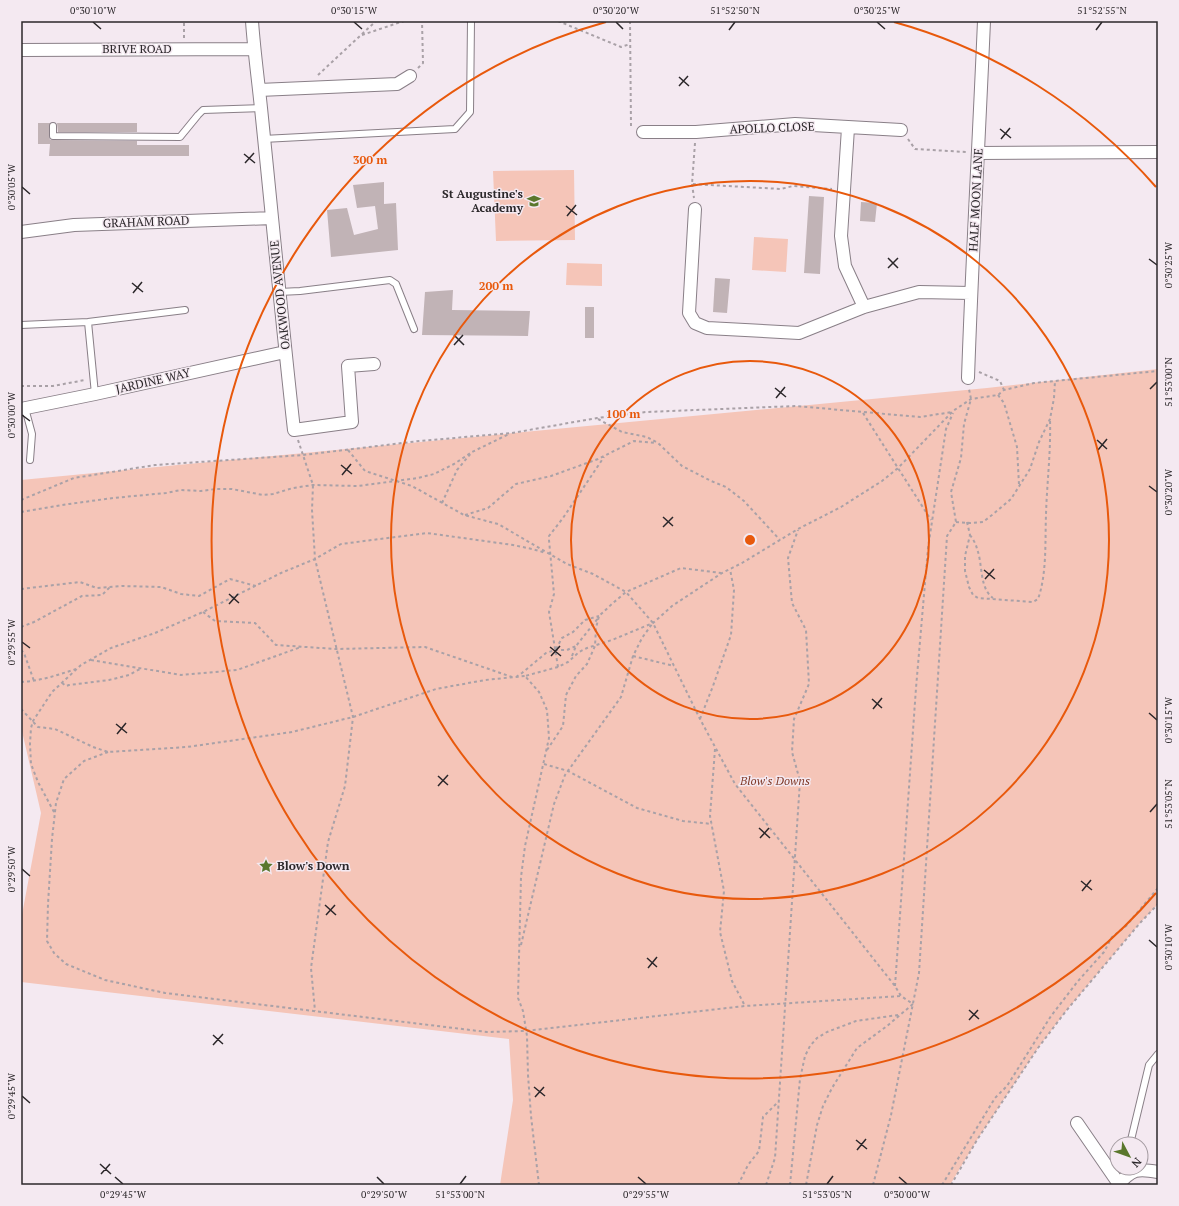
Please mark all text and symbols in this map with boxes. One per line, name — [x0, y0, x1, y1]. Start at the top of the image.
text: 0°30'10"W — [70, 4, 117, 17]
text: 0°30'15"W — [331, 4, 378, 17]
text: 0°30'20"W — [593, 4, 640, 17]
text: 51°52'50"N — [710, 4, 760, 17]
text: 0°30'25"W — [854, 4, 901, 17]
text: 51°52'55"N — [1077, 4, 1127, 17]
street label: BRIVE ROAD — [102, 41, 172, 56]
street label: APOLLO CLOSE — [729, 119, 815, 136]
street label: HALF MOON LANE — [965, 148, 986, 252]
text: 300 m — [353, 152, 387, 167]
text: 0°30'05"W — [5, 163, 18, 210]
place label: St Augustine's Academy — [442, 186, 524, 215]
school or university icon: St Augustine's Academy — [526, 193, 542, 209]
street label: GRAHAM ROAD — [102, 212, 189, 231]
street label: OAKWOOD AVENUE — [266, 240, 293, 350]
text: 0°30'25"W — [1162, 241, 1175, 288]
text: 200 m — [479, 278, 513, 293]
text: 51°53'00"N — [1162, 357, 1175, 407]
street label: JARDINE WAY — [114, 365, 192, 396]
text: 0°30'00"W — [5, 391, 18, 438]
text: 100 m — [606, 406, 640, 421]
text: 0°30'20"W — [1162, 468, 1175, 515]
centre of rings — [743, 533, 757, 547]
text: 0°29'55"W — [5, 618, 18, 665]
text: 0°30'15"W — [1162, 696, 1175, 743]
park label: Blow's Downs — [739, 773, 810, 788]
text: 51°53'05"N — [1162, 779, 1175, 829]
text: 0°29'50"W — [5, 845, 18, 892]
place icon: Blow's Down — [258, 858, 274, 874]
place label: Blow's Down — [277, 858, 350, 873]
text: 0°30'10"W — [1162, 923, 1175, 970]
text: 0°29'45"W — [5, 1072, 18, 1119]
north arrow — [1109, 1136, 1149, 1176]
text: N — [1128, 1155, 1145, 1171]
text: 0°29'45"W — [100, 1188, 147, 1201]
text: 0°29'50"W — [361, 1188, 408, 1201]
text: 51°53'00"N — [435, 1188, 485, 1201]
text: 0°29'55"W — [623, 1188, 670, 1201]
text: 51°53'05"N — [802, 1188, 852, 1201]
text: 0°30'00"W — [884, 1188, 931, 1201]

